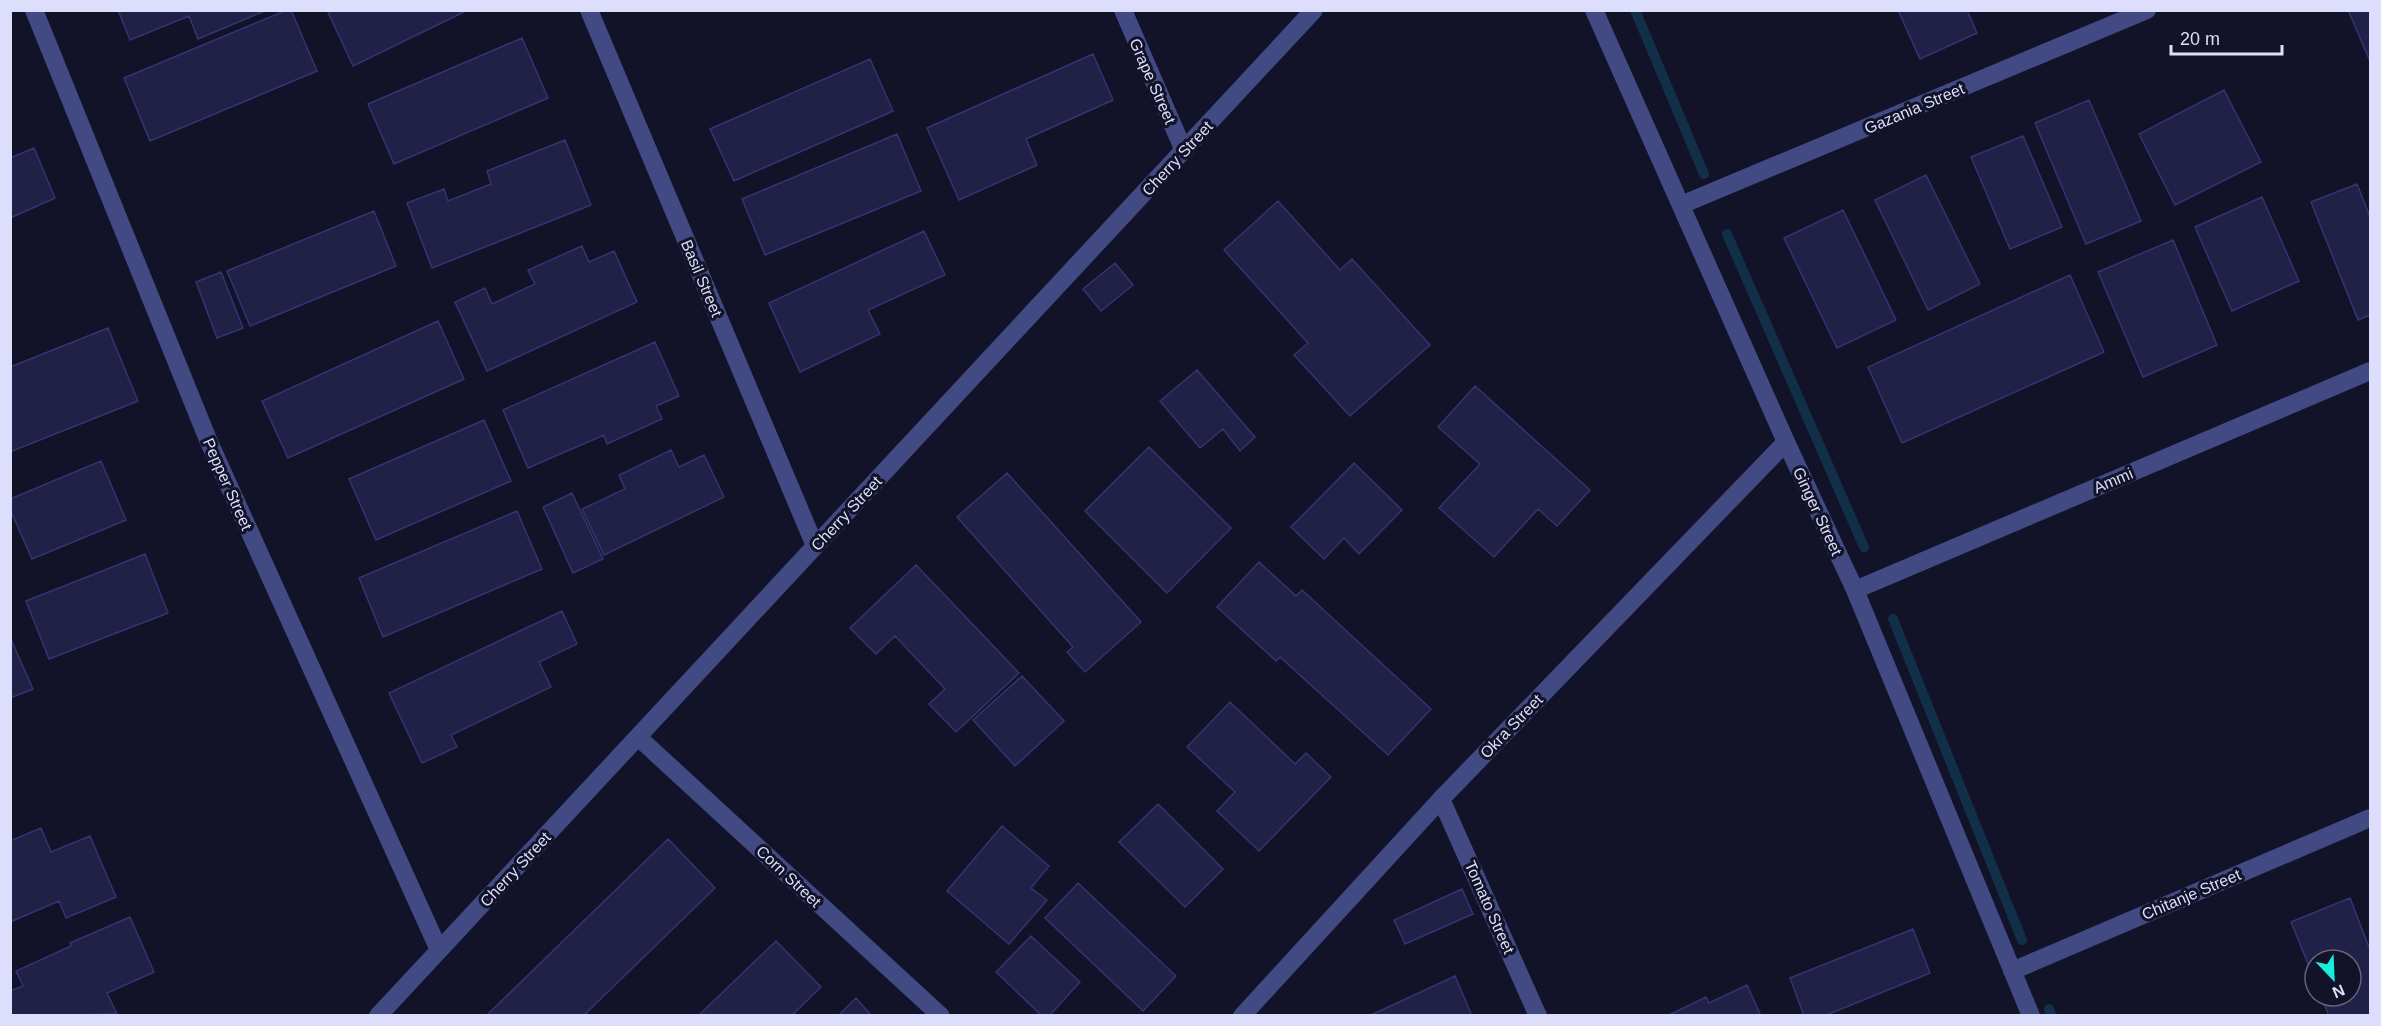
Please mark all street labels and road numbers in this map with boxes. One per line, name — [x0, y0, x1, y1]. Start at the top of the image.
street label: Grape Street — [1126, 36, 1179, 127]
street label: Gazania Street — [1862, 80, 1967, 137]
street label: Cherry Street — [1139, 117, 1216, 199]
street label: Basil Street — [678, 237, 726, 320]
street label: Pepper Street — [200, 436, 256, 533]
street label: Ginger Street — [1790, 464, 1846, 558]
street label: Ammi — [2091, 465, 2135, 496]
street label: Cherry Street — [808, 472, 885, 554]
street label: Okra Street — [1477, 691, 1546, 762]
street label: Cherry Street — [477, 828, 554, 910]
street label: Corn Street — [753, 842, 825, 911]
street label: Tomato Street — [1462, 858, 1518, 957]
street label: Chitanje Street — [2139, 866, 2244, 923]

